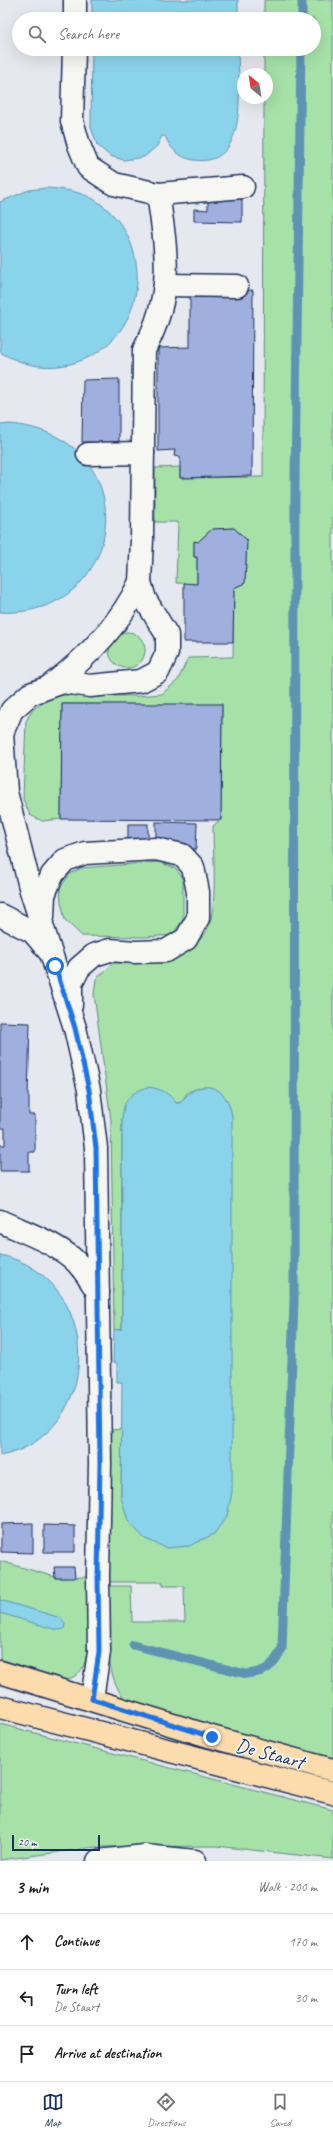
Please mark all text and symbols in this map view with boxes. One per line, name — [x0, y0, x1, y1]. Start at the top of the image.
search box — [12, 12, 321, 56]
icon: search — [26, 23, 48, 45]
text: Search here — [58, 25, 119, 44]
north arrow — [237, 68, 273, 104]
route start — [46, 957, 64, 975]
route end — [203, 1728, 221, 1746]
street label: De Staart — [233, 1732, 310, 1775]
scale bar — [12, 1833, 100, 1852]
text: 20 m — [18, 1835, 37, 1849]
text: 3 min — [16, 1877, 49, 1898]
text: Walk · 200 m — [258, 1879, 317, 1895]
icon: ahead — [16, 1931, 38, 1953]
text: Continue — [54, 1932, 99, 1951]
text: 170 m — [289, 1934, 317, 1950]
text: Turn left — [54, 1980, 97, 1999]
icon: left — [16, 1987, 38, 2009]
text: 30 m — [295, 1990, 317, 2006]
text: De Staart — [54, 1999, 99, 2015]
icon: arrive — [16, 2043, 38, 2065]
text: Arrive at destination — [54, 2044, 161, 2063]
tab: Map — [42, 2091, 64, 2129]
tab: Directions — [147, 2091, 186, 2129]
tab: Saved — [269, 2091, 291, 2129]

